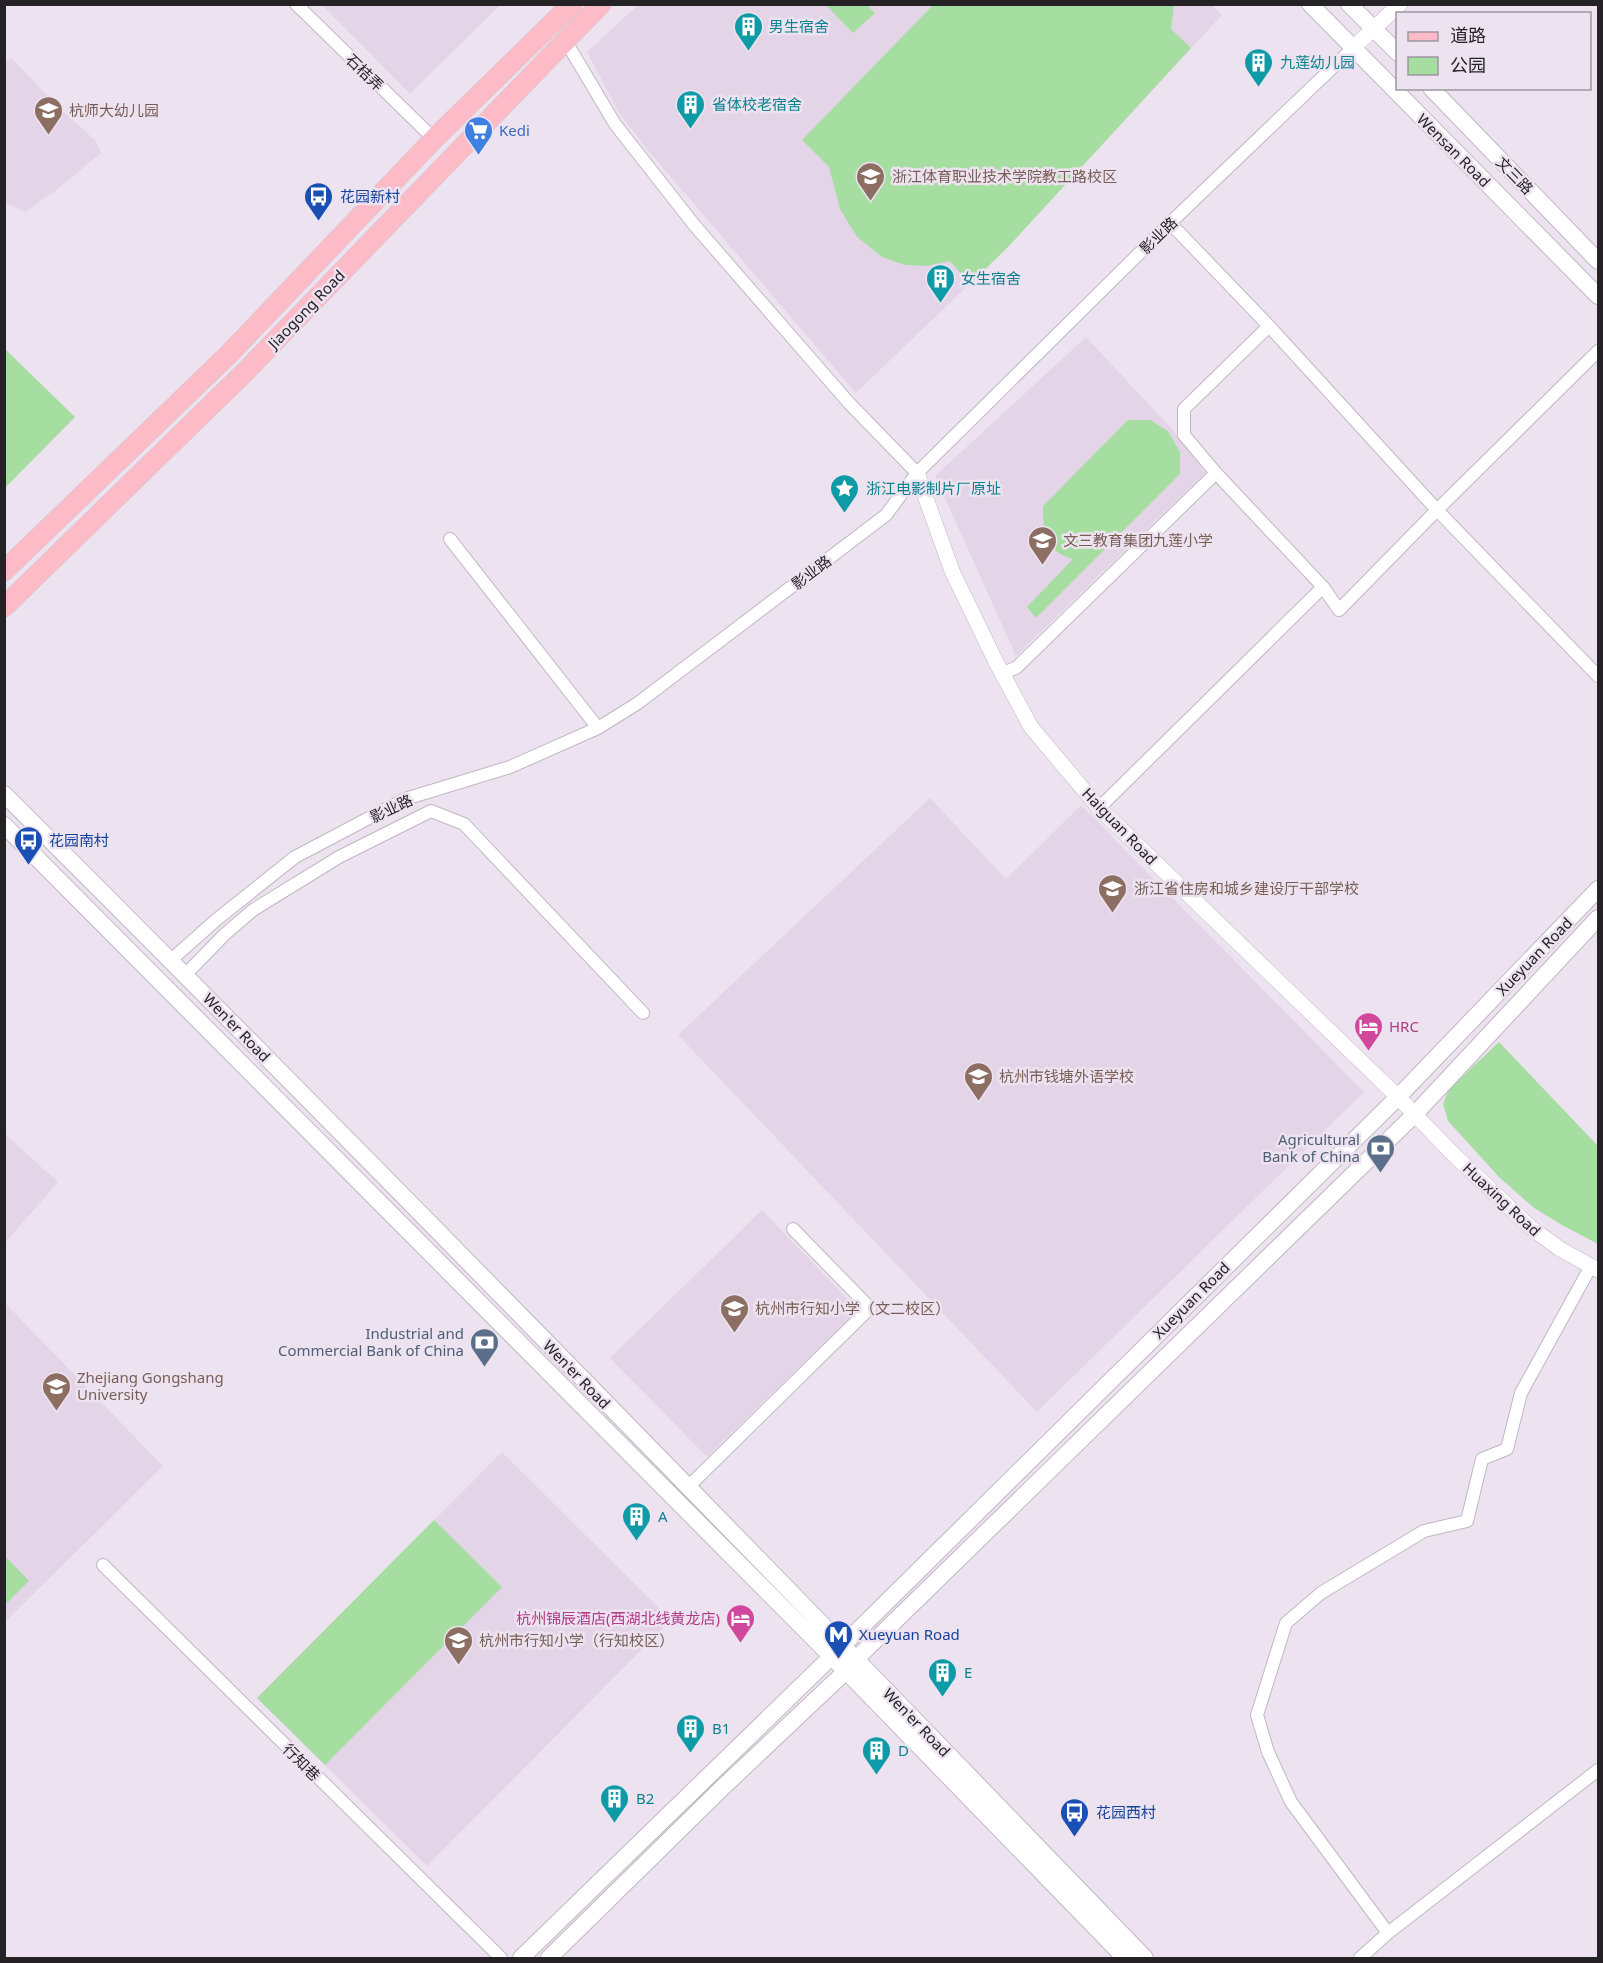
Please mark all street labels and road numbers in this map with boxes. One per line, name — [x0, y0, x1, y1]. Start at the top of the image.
street label: 石桔弄 — [342, 49, 388, 95]
street label: Wensan Road — [1413, 109, 1495, 191]
street label: 文三路 — [1492, 152, 1538, 198]
street label: 影业路 — [1135, 212, 1181, 258]
street label: Jiaogong Road — [262, 265, 349, 354]
street label: 影业路 — [787, 550, 835, 594]
street label: Haiguan Road — [1078, 783, 1162, 869]
street label: 影业路 — [366, 789, 416, 827]
street label: Xueyuan Road — [1492, 913, 1576, 999]
street label: Wen'er Road — [199, 988, 275, 1066]
street label: Huaxing Road — [1459, 1158, 1545, 1240]
street label: Xueyuan Road — [1148, 1257, 1234, 1343]
street label: Wen'er Road — [539, 1335, 615, 1413]
street label: Wen'er Road — [879, 1683, 955, 1761]
street label: 行知巷 — [279, 1739, 325, 1785]

